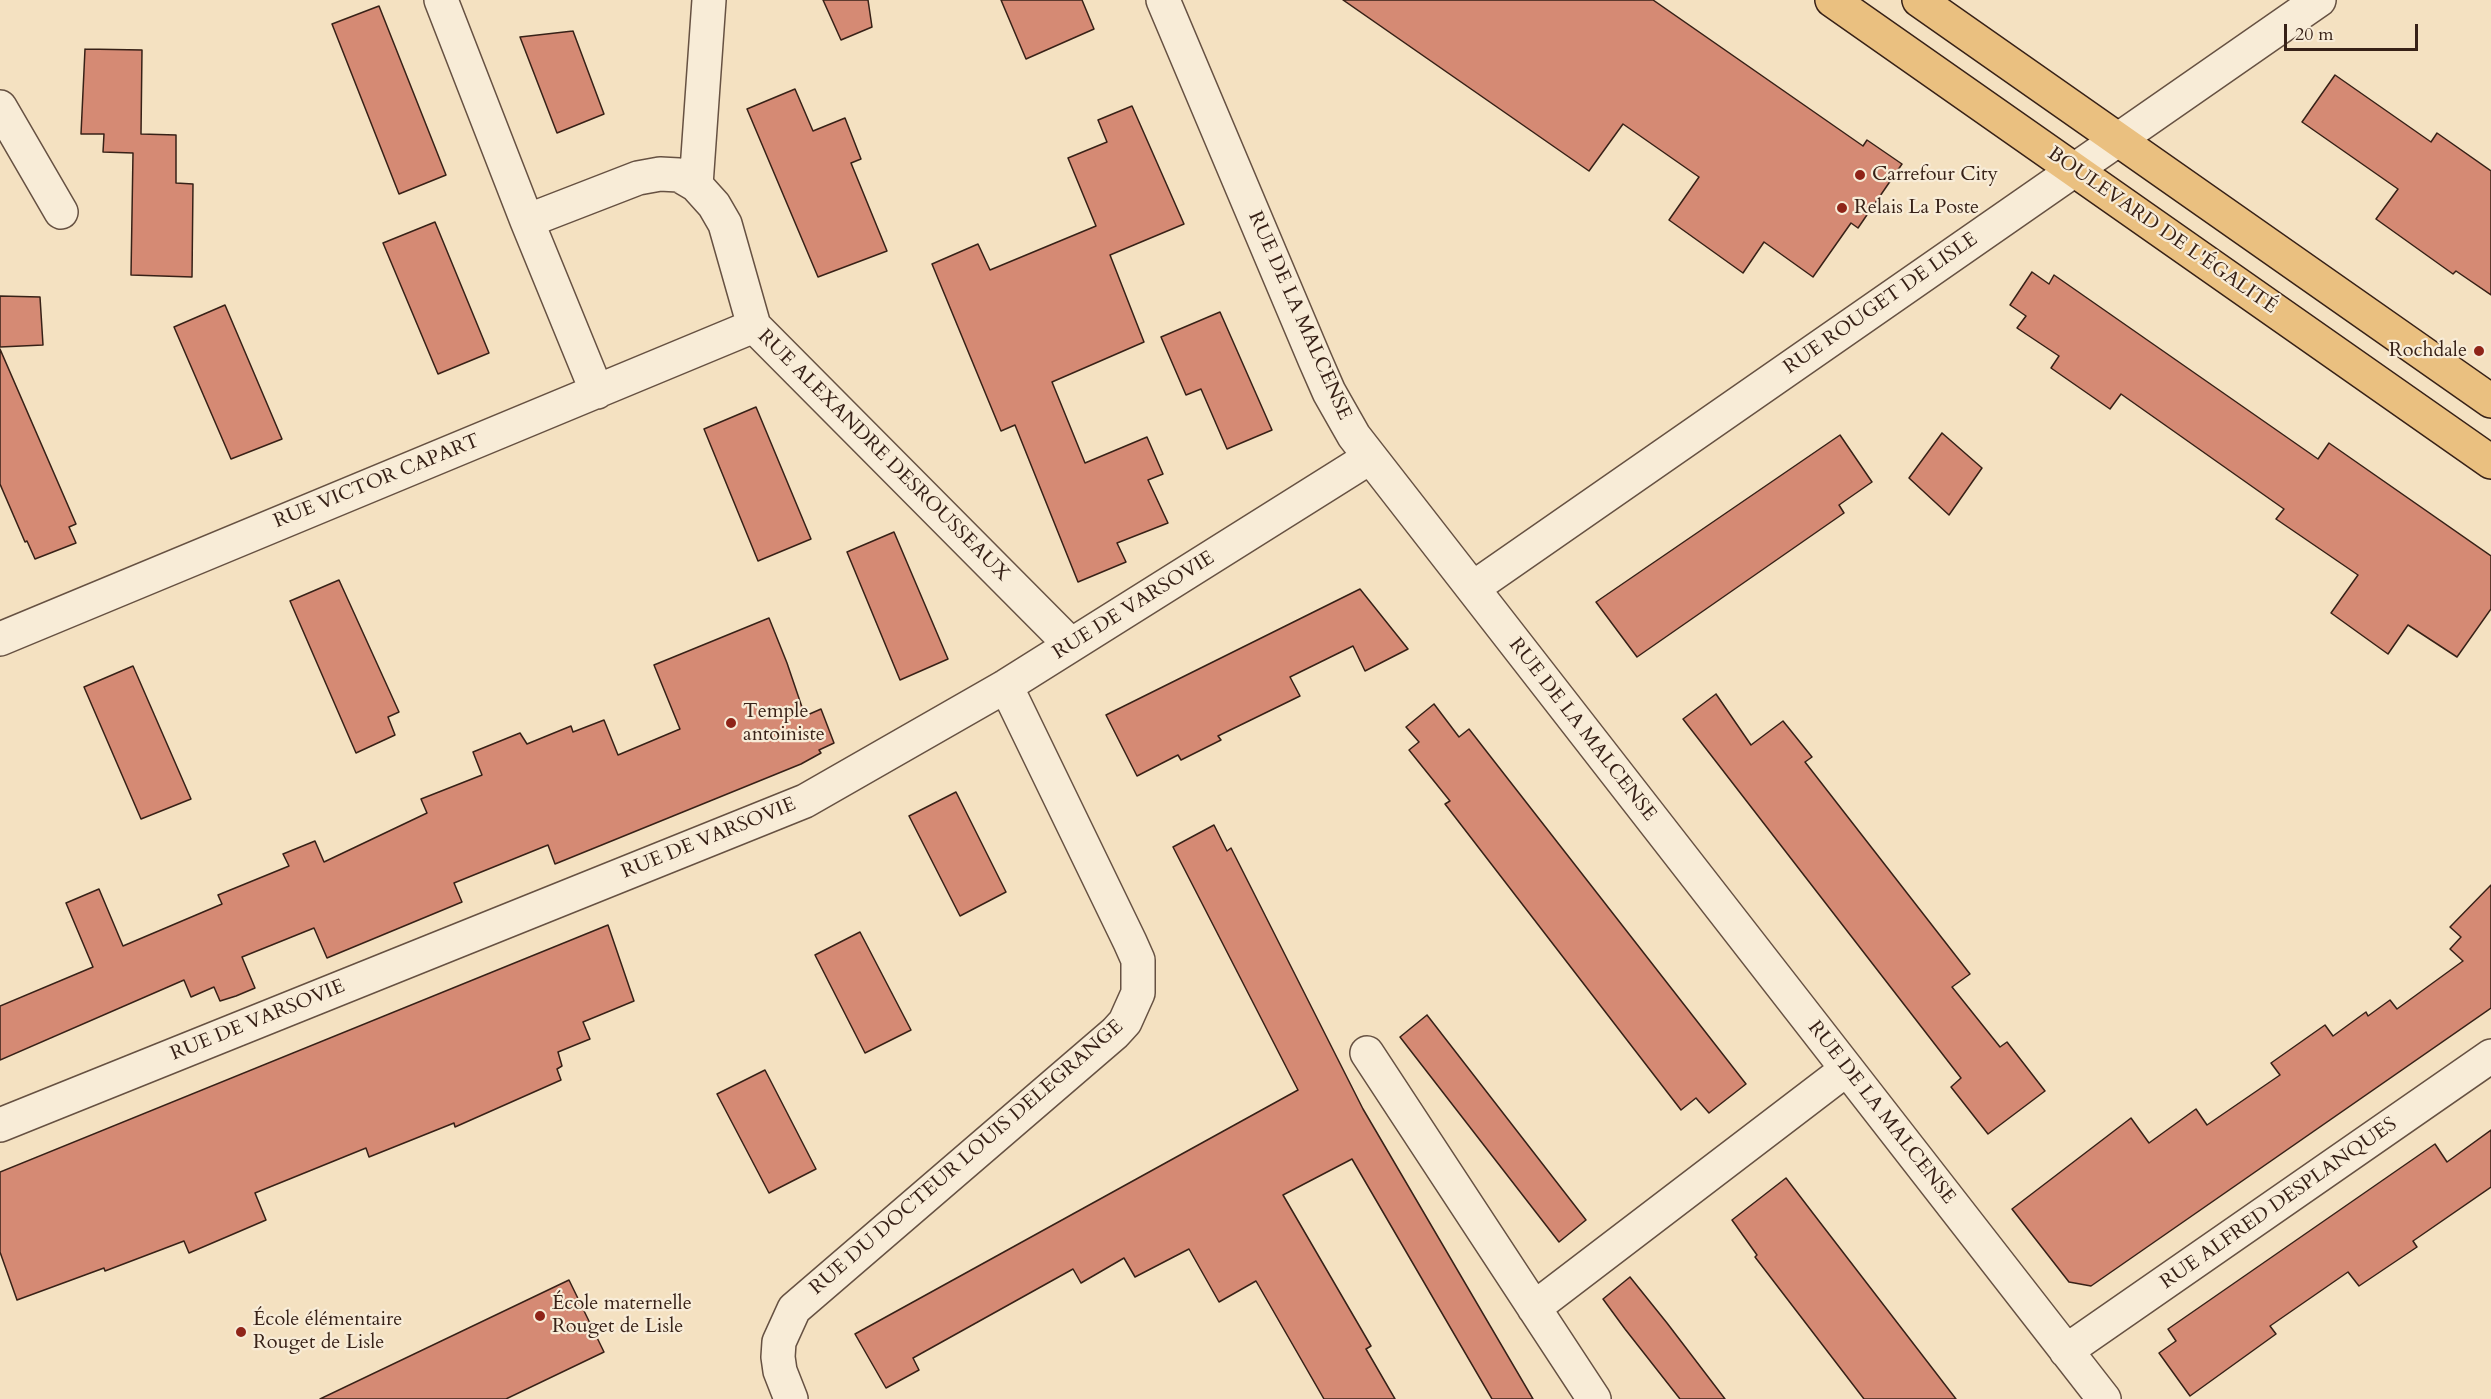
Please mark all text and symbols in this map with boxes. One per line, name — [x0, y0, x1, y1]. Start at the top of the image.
scale bar — [2287, 12, 2420, 50]
text: 20 m — [2295, 22, 2334, 47]
street label: BOULEVARD DE L'ÉGALITÉ — [2042, 142, 2282, 320]
place label: Carrefour City — [1872, 163, 1998, 187]
marker: Carrefour City — [1853, 168, 1867, 182]
place label: Relais La Poste — [1854, 196, 1979, 220]
marker: Relais La Poste — [1835, 201, 1849, 215]
street label: RUE DE LA MALCENSE — [1242, 208, 1356, 424]
street label: RUE ROUGET DE LISLE — [1780, 228, 1982, 380]
street label: RUE ALEXANDRE DESROUSSEAUX — [752, 325, 1014, 587]
place label: Rochdale — [2389, 339, 2467, 363]
marker: Rochdale — [2472, 344, 2486, 358]
street label: RUE VICTOR CAPART — [271, 430, 483, 534]
street label: RUE DE VARSOVIE — [1049, 547, 1219, 665]
street label: RUE DE LA MALCENSE — [1503, 634, 1661, 826]
place label: Temple antoiniste — [743, 700, 825, 747]
marker: Temple antoiniste — [724, 716, 738, 730]
street label: RUE DE VARSOVIE — [618, 793, 800, 885]
street label: RUE DE VARSOVIE — [167, 975, 349, 1067]
street label: RUE DU DOCTEUR LOUIS DELEGRANGE — [805, 1015, 1129, 1301]
street label: RUE DE LA MALCENSE — [1802, 1017, 1960, 1209]
street label: RUE ALFRED DESPLANQUES — [2156, 1113, 2402, 1295]
place label: École maternelle Rouget de Lisle — [552, 1292, 692, 1339]
place label: École élémentaire Rouget de Lisle — [253, 1308, 402, 1355]
marker: École maternelle Rouget de Lisle — [533, 1309, 547, 1323]
marker: École élémentaire Rouget de Lisle — [234, 1325, 248, 1339]

